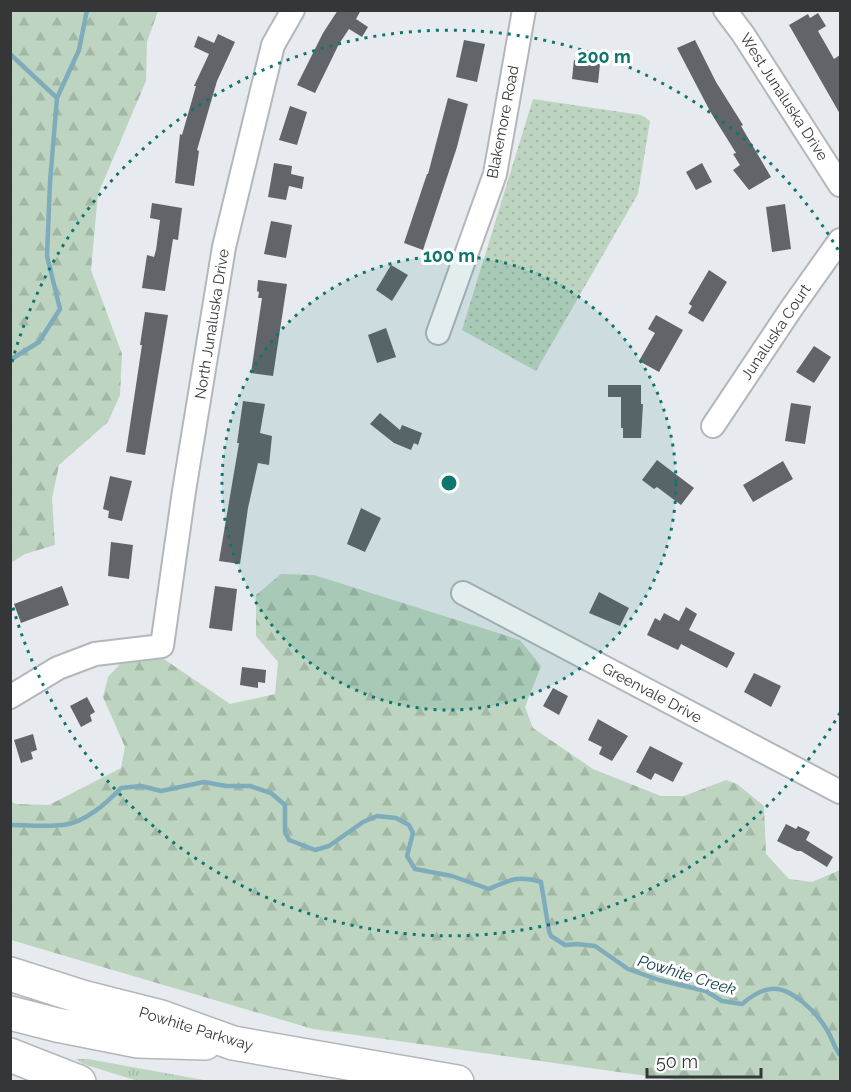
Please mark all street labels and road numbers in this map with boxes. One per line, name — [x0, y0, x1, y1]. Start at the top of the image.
street label: West Junaluska Drive — [736, 30, 832, 164]
street label: Blakemore Road — [483, 64, 523, 180]
street label: North Junaluska Drive — [191, 247, 233, 400]
street label: Junaluska Court — [737, 281, 815, 383]
street label: Greenvale Drive — [599, 659, 705, 727]
street label: Powhite Parkway — [137, 1003, 255, 1055]

